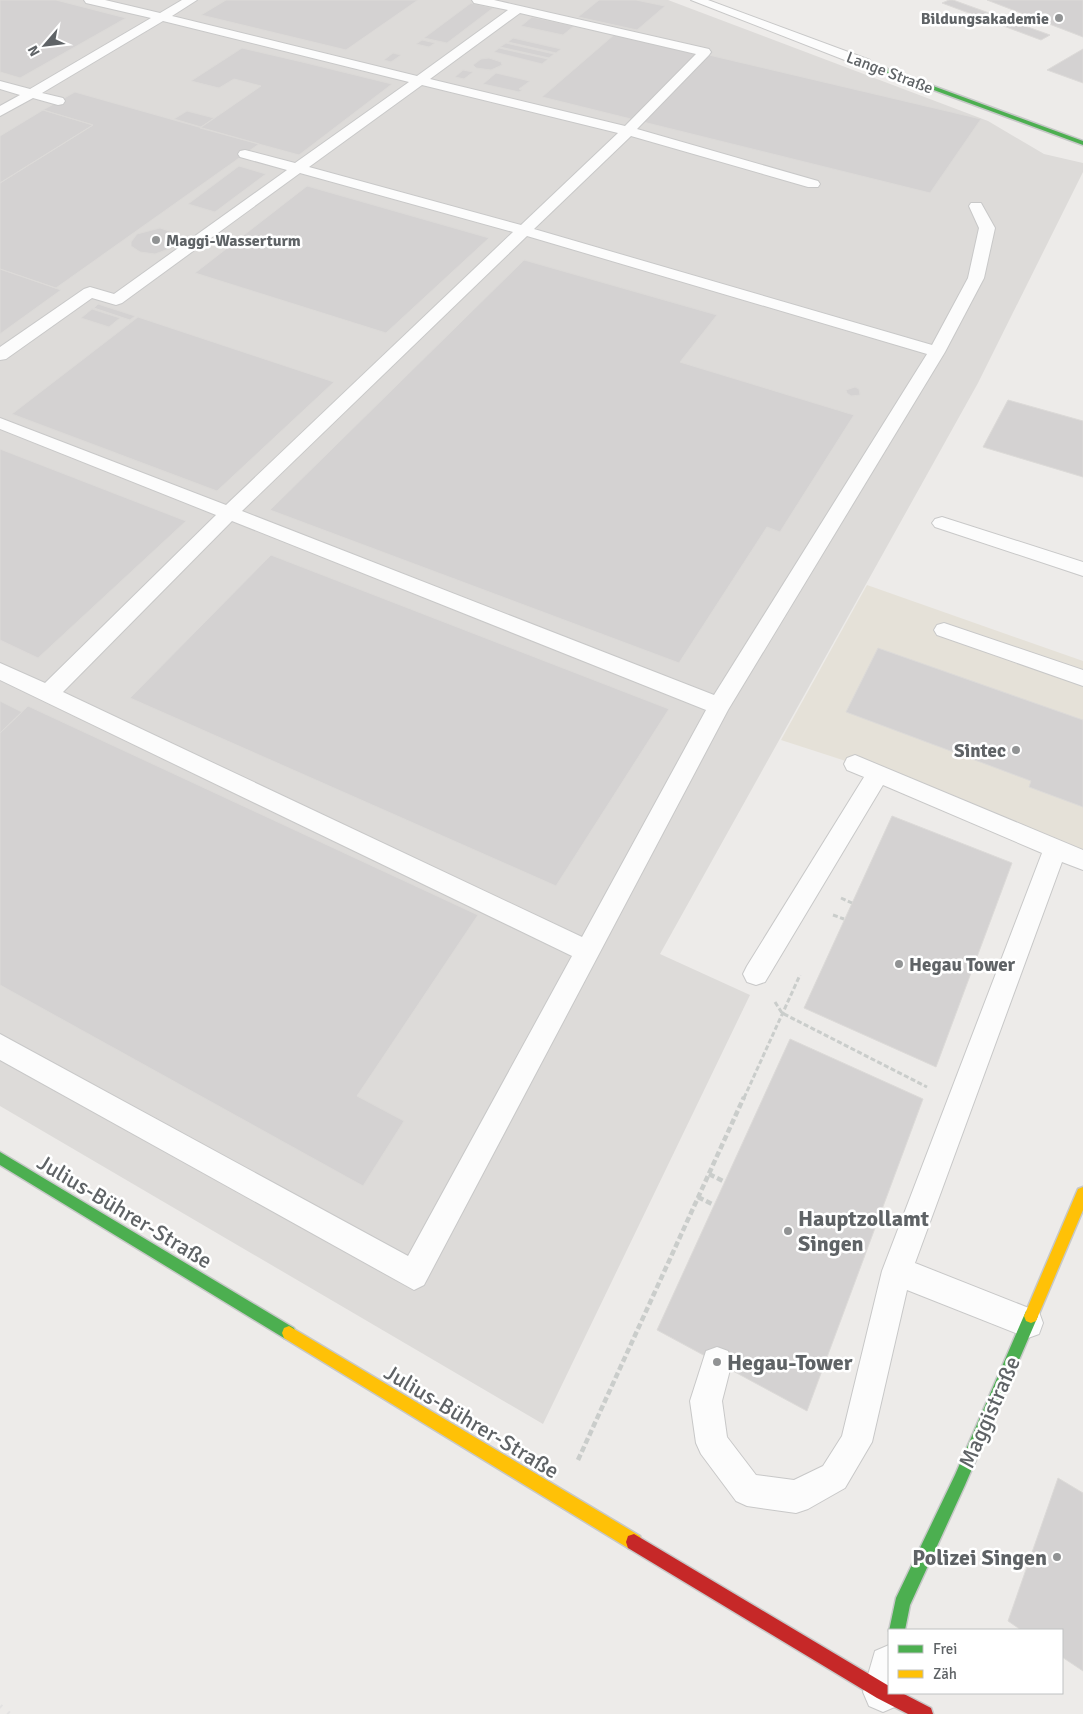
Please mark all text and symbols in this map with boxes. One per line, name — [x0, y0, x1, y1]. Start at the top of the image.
place label: Bildungsakademie — [921, 9, 1049, 29]
marker: Bildungsakademie — [1053, 12, 1065, 24]
north arrow — [20, 20, 70, 70]
text: N — [24, 43, 44, 59]
street label: Lange Straße — [843, 47, 936, 99]
place label: Maggi-Wasserturm — [166, 231, 301, 251]
marker: Maggi-Wasserturm — [150, 234, 162, 246]
place label: Sintec — [954, 739, 1006, 763]
marker: Sintec — [1010, 744, 1022, 756]
place label: Hegau Tower — [909, 953, 1016, 977]
marker: Hegau Tower — [893, 958, 905, 970]
street label: Julius-Bührer-Straße — [32, 1149, 217, 1274]
place label: Hauptzollamt Singen — [798, 1205, 929, 1257]
marker: Hauptzollamt Singen — [782, 1225, 794, 1237]
place label: Hegau-Tower — [727, 1349, 853, 1376]
street label: Maggistraße — [953, 1352, 1026, 1472]
marker: Hegau-Tower — [711, 1356, 723, 1368]
street label: Julius-Bührer-Straße — [379, 1359, 564, 1484]
place label: Polizei Singen — [912, 1544, 1047, 1571]
marker: Polizei Singen — [1051, 1551, 1063, 1563]
legend — [888, 1629, 1063, 1694]
text: Frei — [933, 1640, 957, 1658]
text: Zäh — [933, 1665, 957, 1683]

